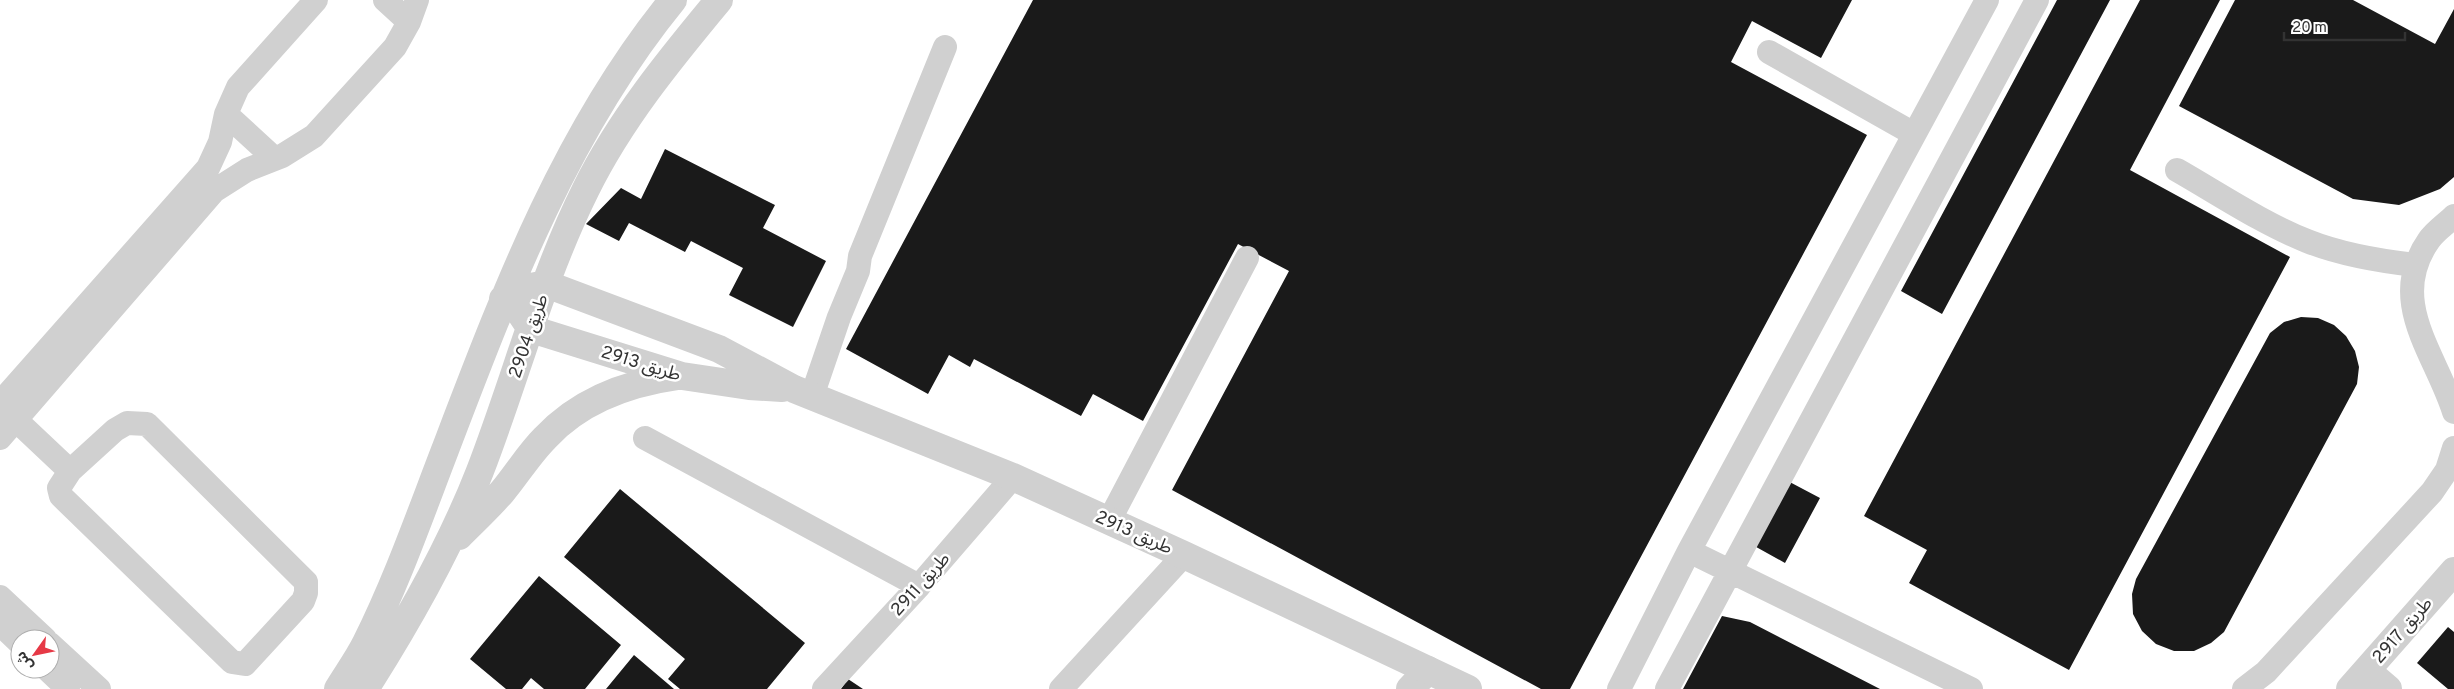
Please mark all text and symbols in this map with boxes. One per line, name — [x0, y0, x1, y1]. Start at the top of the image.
scale bar — [2284, 10, 2405, 42]
text: 20 m — [2292, 19, 2327, 38]
street label: طريق 2904 — [504, 291, 555, 382]
street label: طريق 2913 — [598, 341, 683, 387]
street label: طريق 2913 — [1091, 506, 1176, 561]
street label: طريق 2911 — [886, 548, 956, 622]
street label: طريق 2917 — [2368, 593, 2438, 669]
north arrow — [10, 629, 60, 679]
text: ش — [13, 648, 38, 673]

